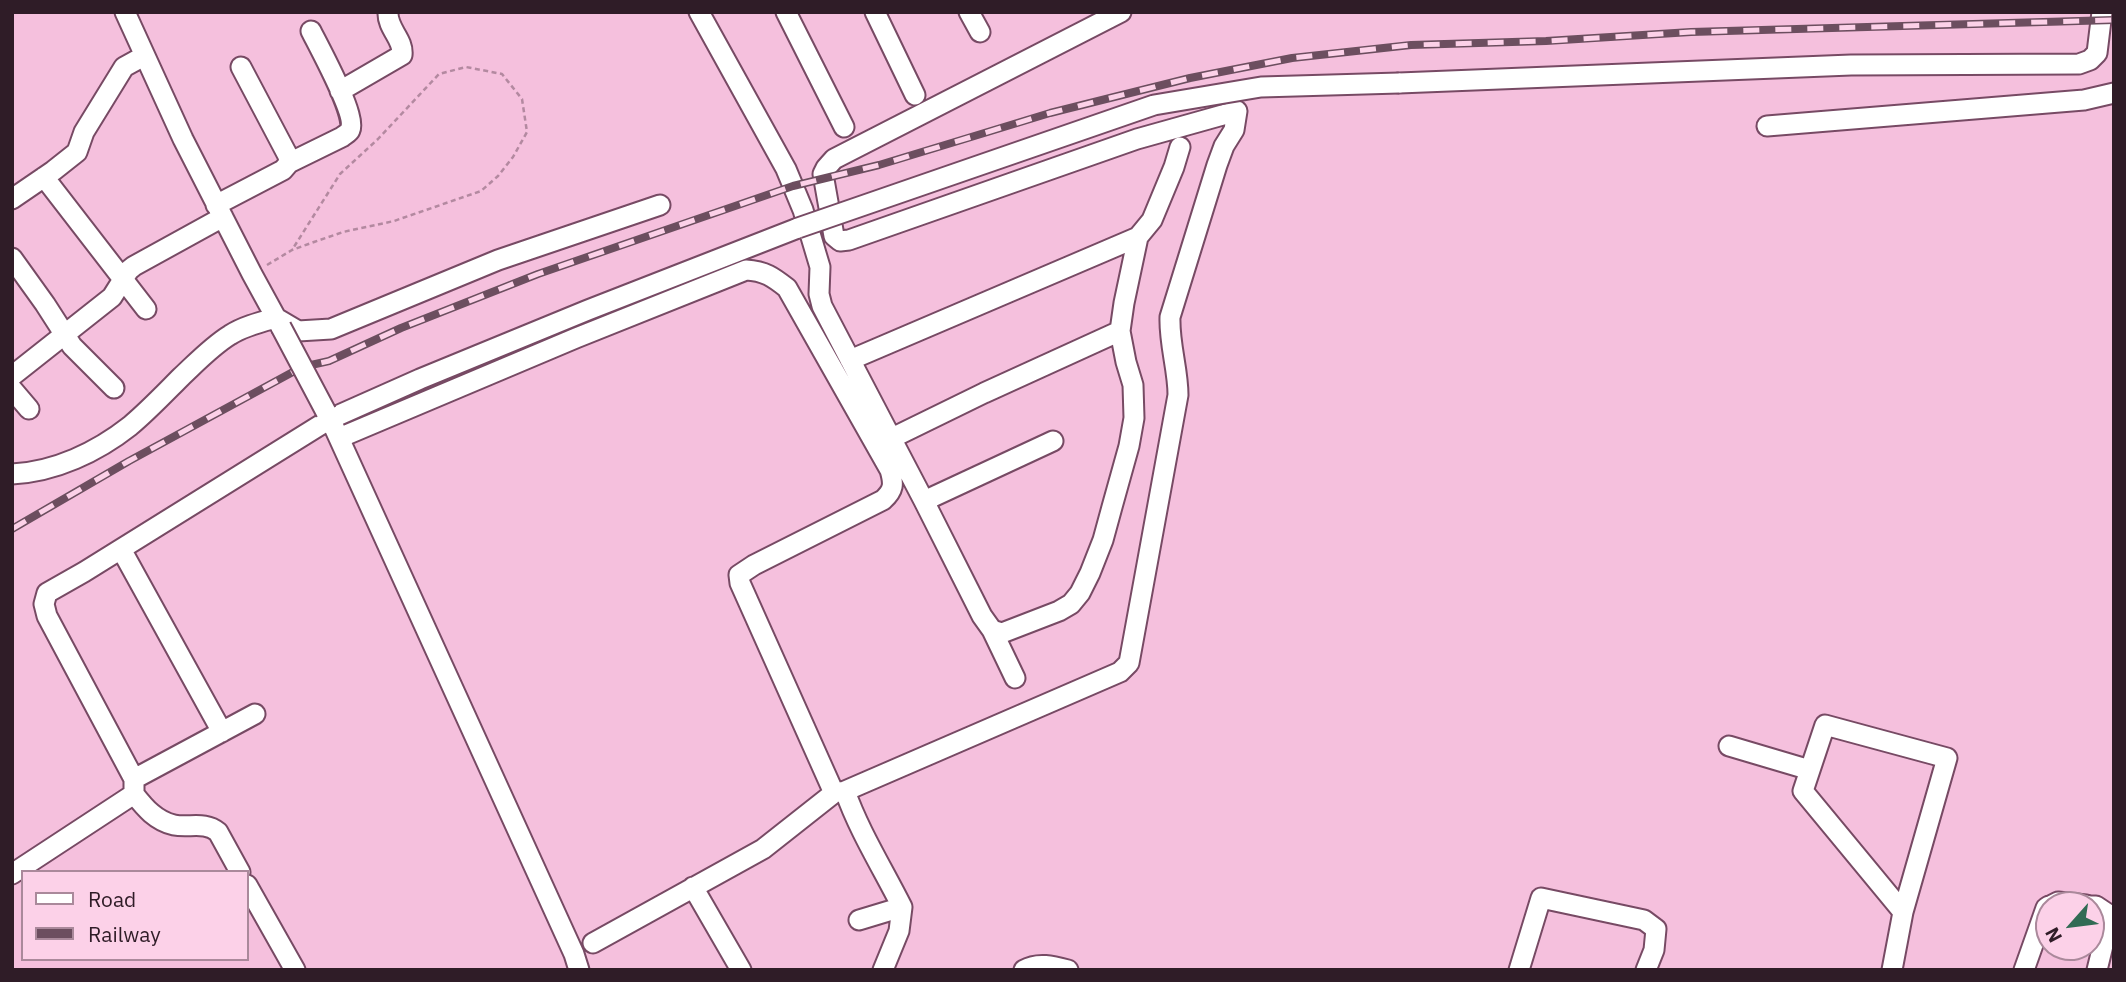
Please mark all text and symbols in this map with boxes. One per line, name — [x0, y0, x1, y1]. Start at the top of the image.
legend — [21, 870, 248, 961]
text: Road — [88, 885, 136, 913]
north arrow — [2035, 891, 2105, 961]
text: Railway — [88, 920, 161, 948]
text: N — [2039, 923, 2067, 947]

